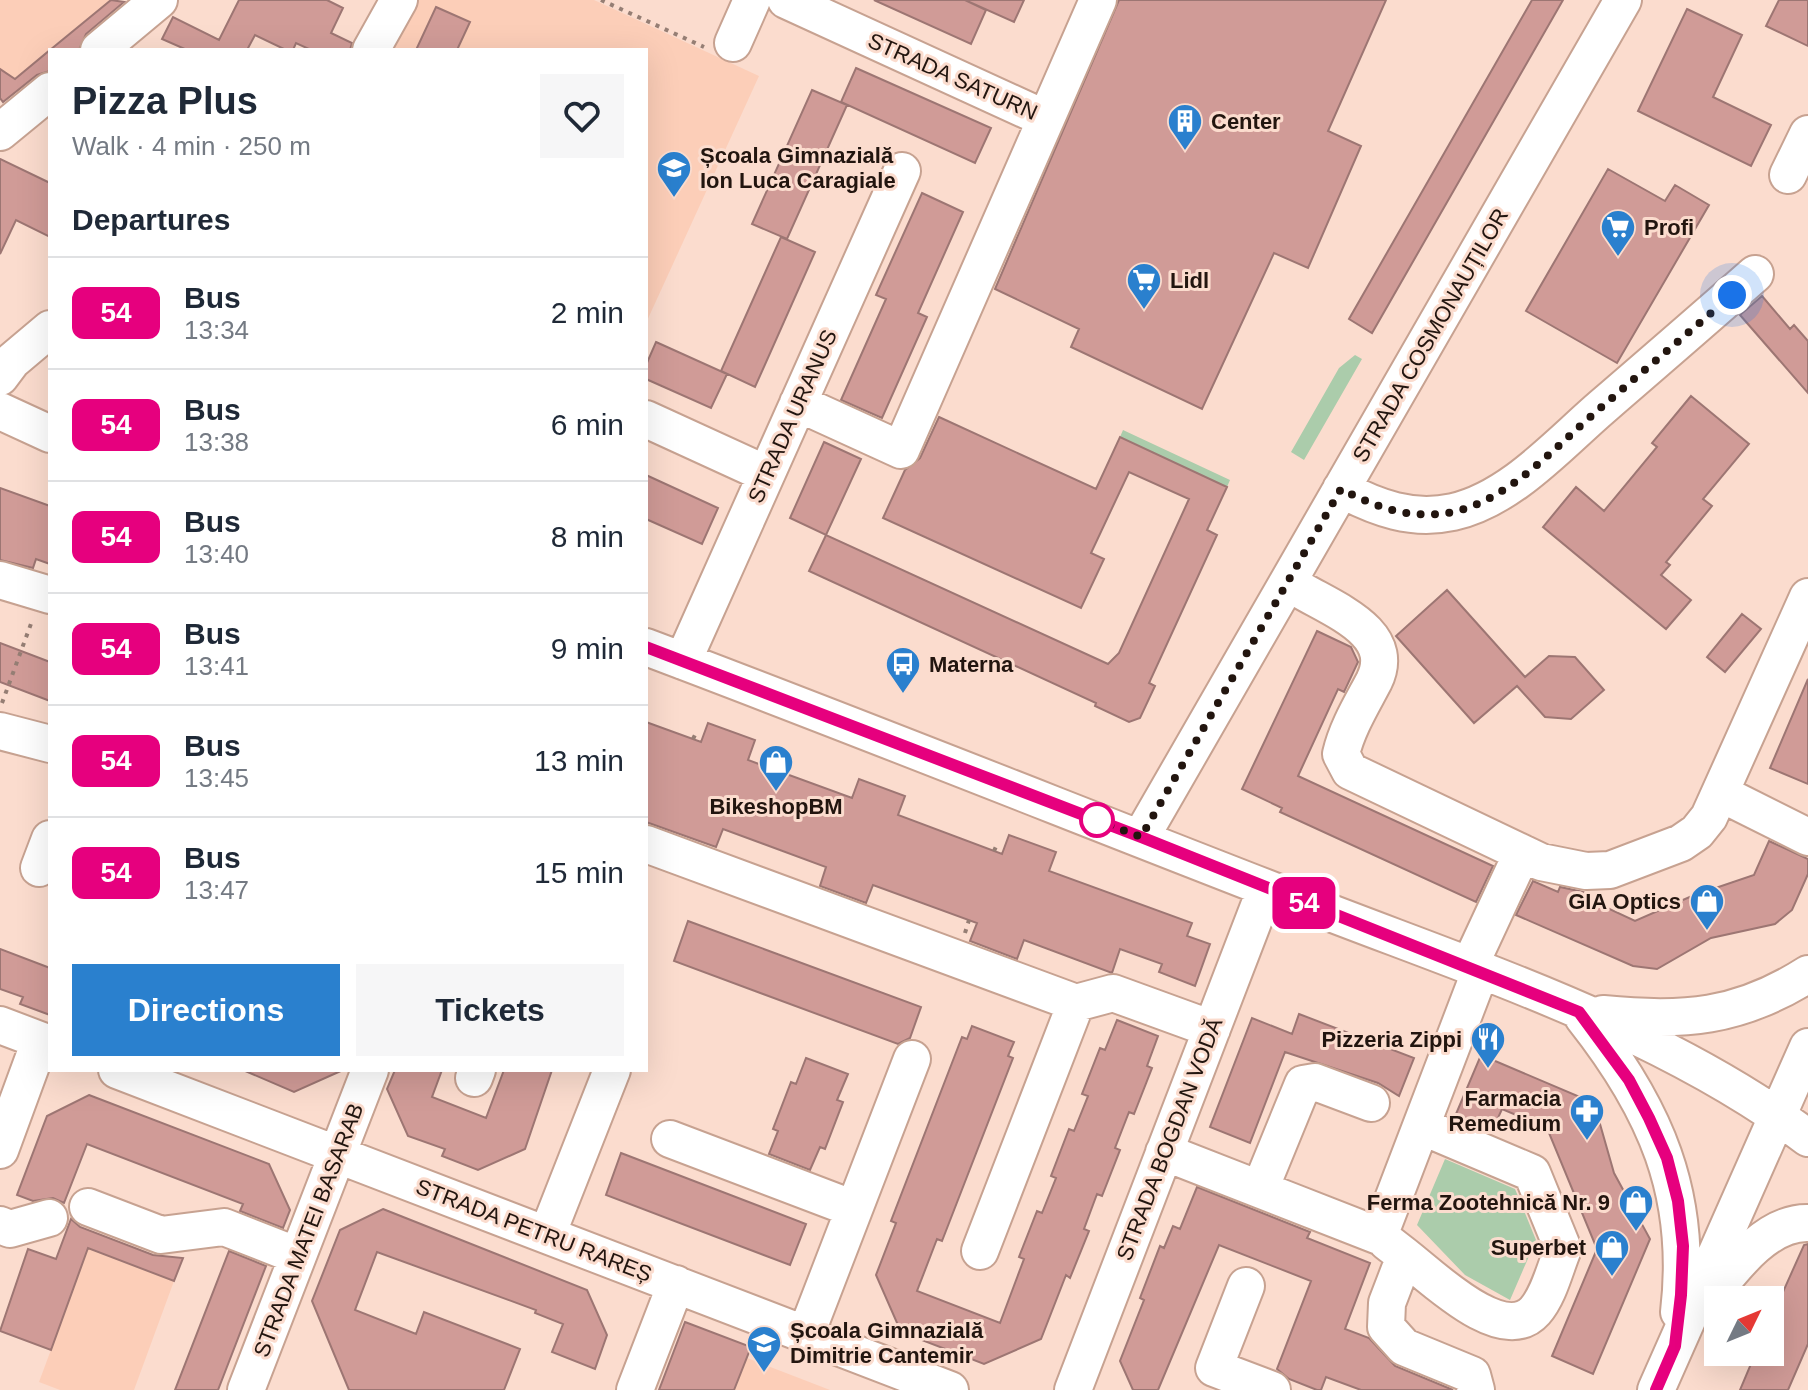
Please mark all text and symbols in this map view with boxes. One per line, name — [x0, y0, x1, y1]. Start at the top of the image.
street label: STRADA SATURN — [864, 28, 1041, 125]
button: heart — [540, 74, 624, 158]
text: Pizza Plus — [72, 80, 258, 122]
building icon: Center — [1166, 102, 1204, 152]
place label: Center — [1211, 109, 1281, 134]
text: Walk · 4 min · 250 m — [72, 131, 311, 161]
place label: Școala Gimnazială Ion Luca Caragiale — [700, 143, 896, 193]
school or university icon: Școala Gimnazială Ion Luca Caragiale — [655, 149, 693, 199]
text: Departures — [72, 203, 230, 236]
street label: STRADA COSMONAUȚILOR — [1347, 204, 1513, 466]
supermarket icon: Profi — [1599, 208, 1637, 258]
place label: Profi — [1644, 215, 1694, 240]
supermarket icon: Lidl — [1125, 261, 1163, 311]
place label: Lidl — [1170, 268, 1209, 293]
your location — [1712, 275, 1752, 315]
text: Bus — [184, 281, 241, 314]
text: 2 min — [551, 296, 624, 329]
text: 54 — [100, 297, 132, 328]
text: 13:34 — [184, 315, 249, 345]
street label: STRADA URANUS — [743, 326, 842, 507]
text: Bus — [184, 393, 241, 426]
text: 6 min — [551, 408, 624, 441]
text: 54 — [100, 409, 132, 440]
text: 13:38 — [184, 427, 249, 457]
text: Bus — [184, 505, 241, 538]
text: 8 min — [551, 520, 624, 553]
text: 54 — [100, 521, 132, 552]
text: 13:40 — [184, 539, 249, 569]
text: Bus — [184, 617, 241, 650]
text: 9 min — [551, 632, 624, 665]
text: 54 — [100, 633, 132, 664]
bus stop icon: Materna — [884, 645, 922, 695]
text: 13:41 — [184, 651, 249, 681]
place label: Materna — [929, 652, 1014, 677]
text: Bus — [184, 729, 241, 762]
shop icon: BikeshopBM — [757, 743, 795, 793]
text: 13 min — [534, 744, 624, 777]
text: 54 — [100, 745, 132, 776]
text: 13:45 — [184, 763, 249, 793]
place label: BikeshopBM — [709, 794, 843, 819]
unlabelled marker — [1080, 803, 1114, 837]
text: Bus — [184, 841, 241, 874]
text: 15 min — [534, 856, 624, 889]
text: 54 — [100, 857, 132, 888]
text: 13:47 — [184, 875, 249, 905]
line badge: 54 — [1268, 877, 1340, 929]
shop icon: GIA Optics — [1688, 882, 1726, 932]
text: 54 — [1288, 887, 1320, 918]
place label: GIA Optics — [1568, 889, 1681, 914]
button: Directions — [72, 964, 340, 1056]
button: Tickets — [356, 964, 624, 1056]
street label: STRADA BOGDAN VODĂ — [1112, 1014, 1227, 1264]
restaurant icon: Pizzeria Zippi — [1469, 1020, 1507, 1070]
place label: Pizzeria Zippi — [1321, 1027, 1462, 1052]
place label: Farmacia Remedium — [1449, 1086, 1562, 1136]
pharmacy icon: Farmacia Remedium — [1568, 1092, 1606, 1142]
street label: STRADA MATEI BASARAB — [248, 1100, 368, 1361]
street label: STRADA PETRU RAREȘ — [412, 1174, 655, 1287]
shop icon: Ferma Zootehnică Nr. 9 — [1617, 1183, 1655, 1233]
place label: Ferma Zootehnică Nr. 9 — [1367, 1190, 1610, 1215]
shop icon: Superbet — [1593, 1228, 1631, 1278]
place label: Superbet — [1491, 1235, 1587, 1260]
north arrow — [1704, 1286, 1784, 1366]
map controls — [1704, 1286, 1784, 1366]
place label: Școala Gimnazială Dimitrie Cantemir — [790, 1318, 984, 1368]
school or university icon: Școala Gimnazială Dimitrie Cantemir — [745, 1324, 783, 1374]

